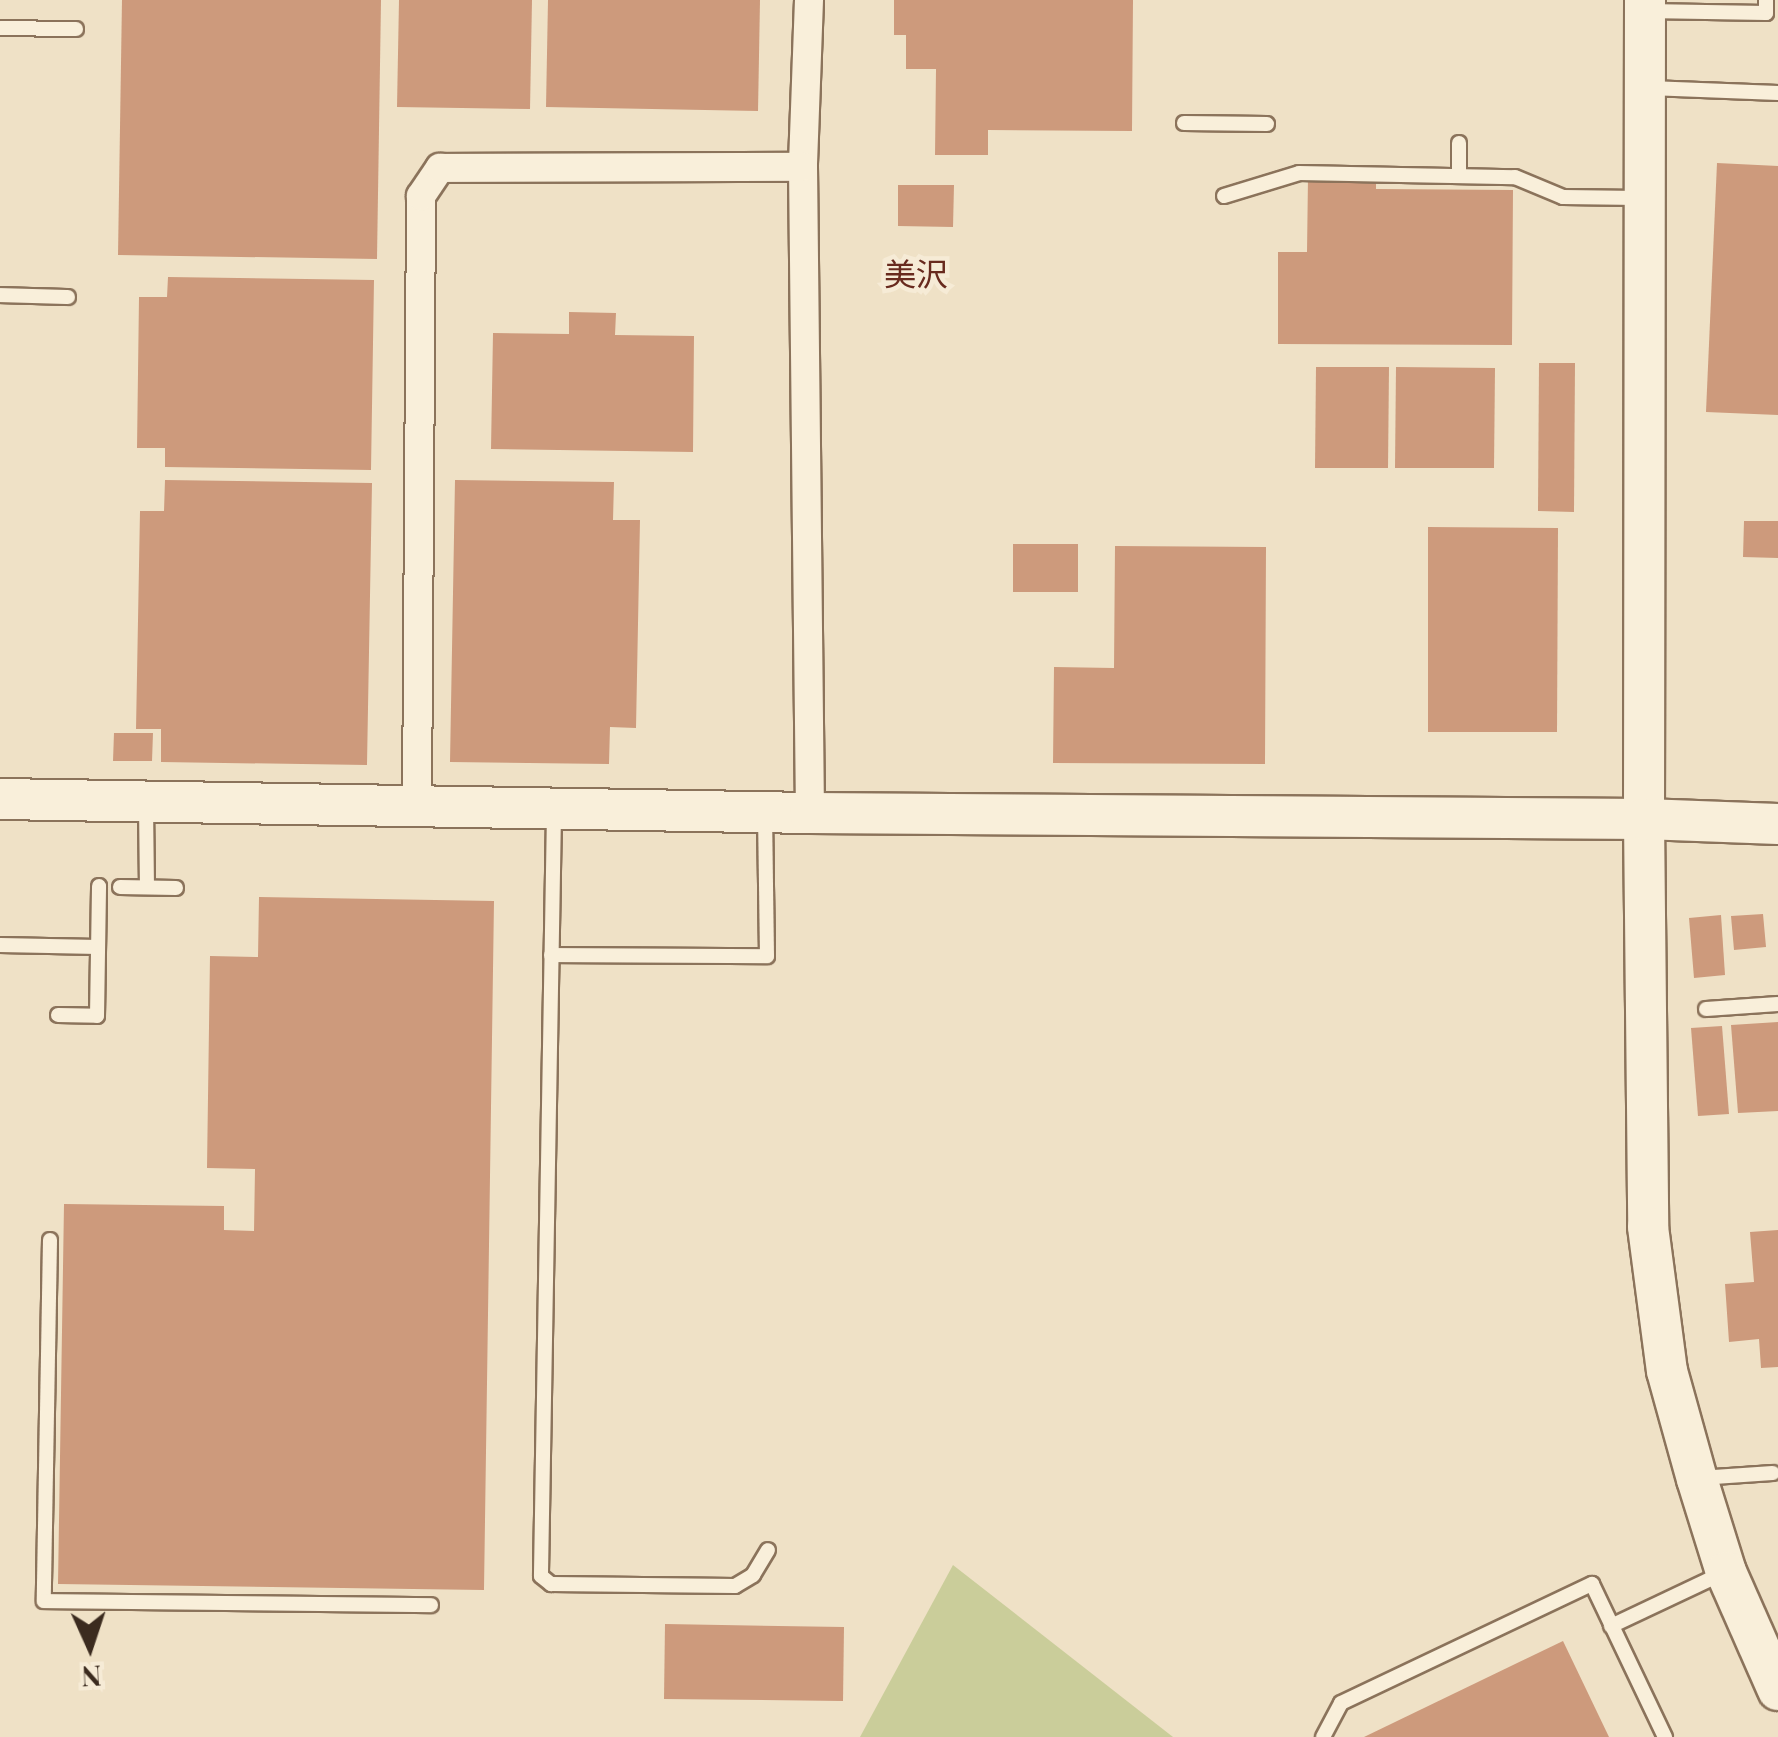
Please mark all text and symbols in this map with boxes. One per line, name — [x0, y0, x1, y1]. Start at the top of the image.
district label: 美沢 — [884, 254, 948, 292]
north arrow — [40, 1597, 140, 1697]
text: N — [81, 1658, 103, 1696]

